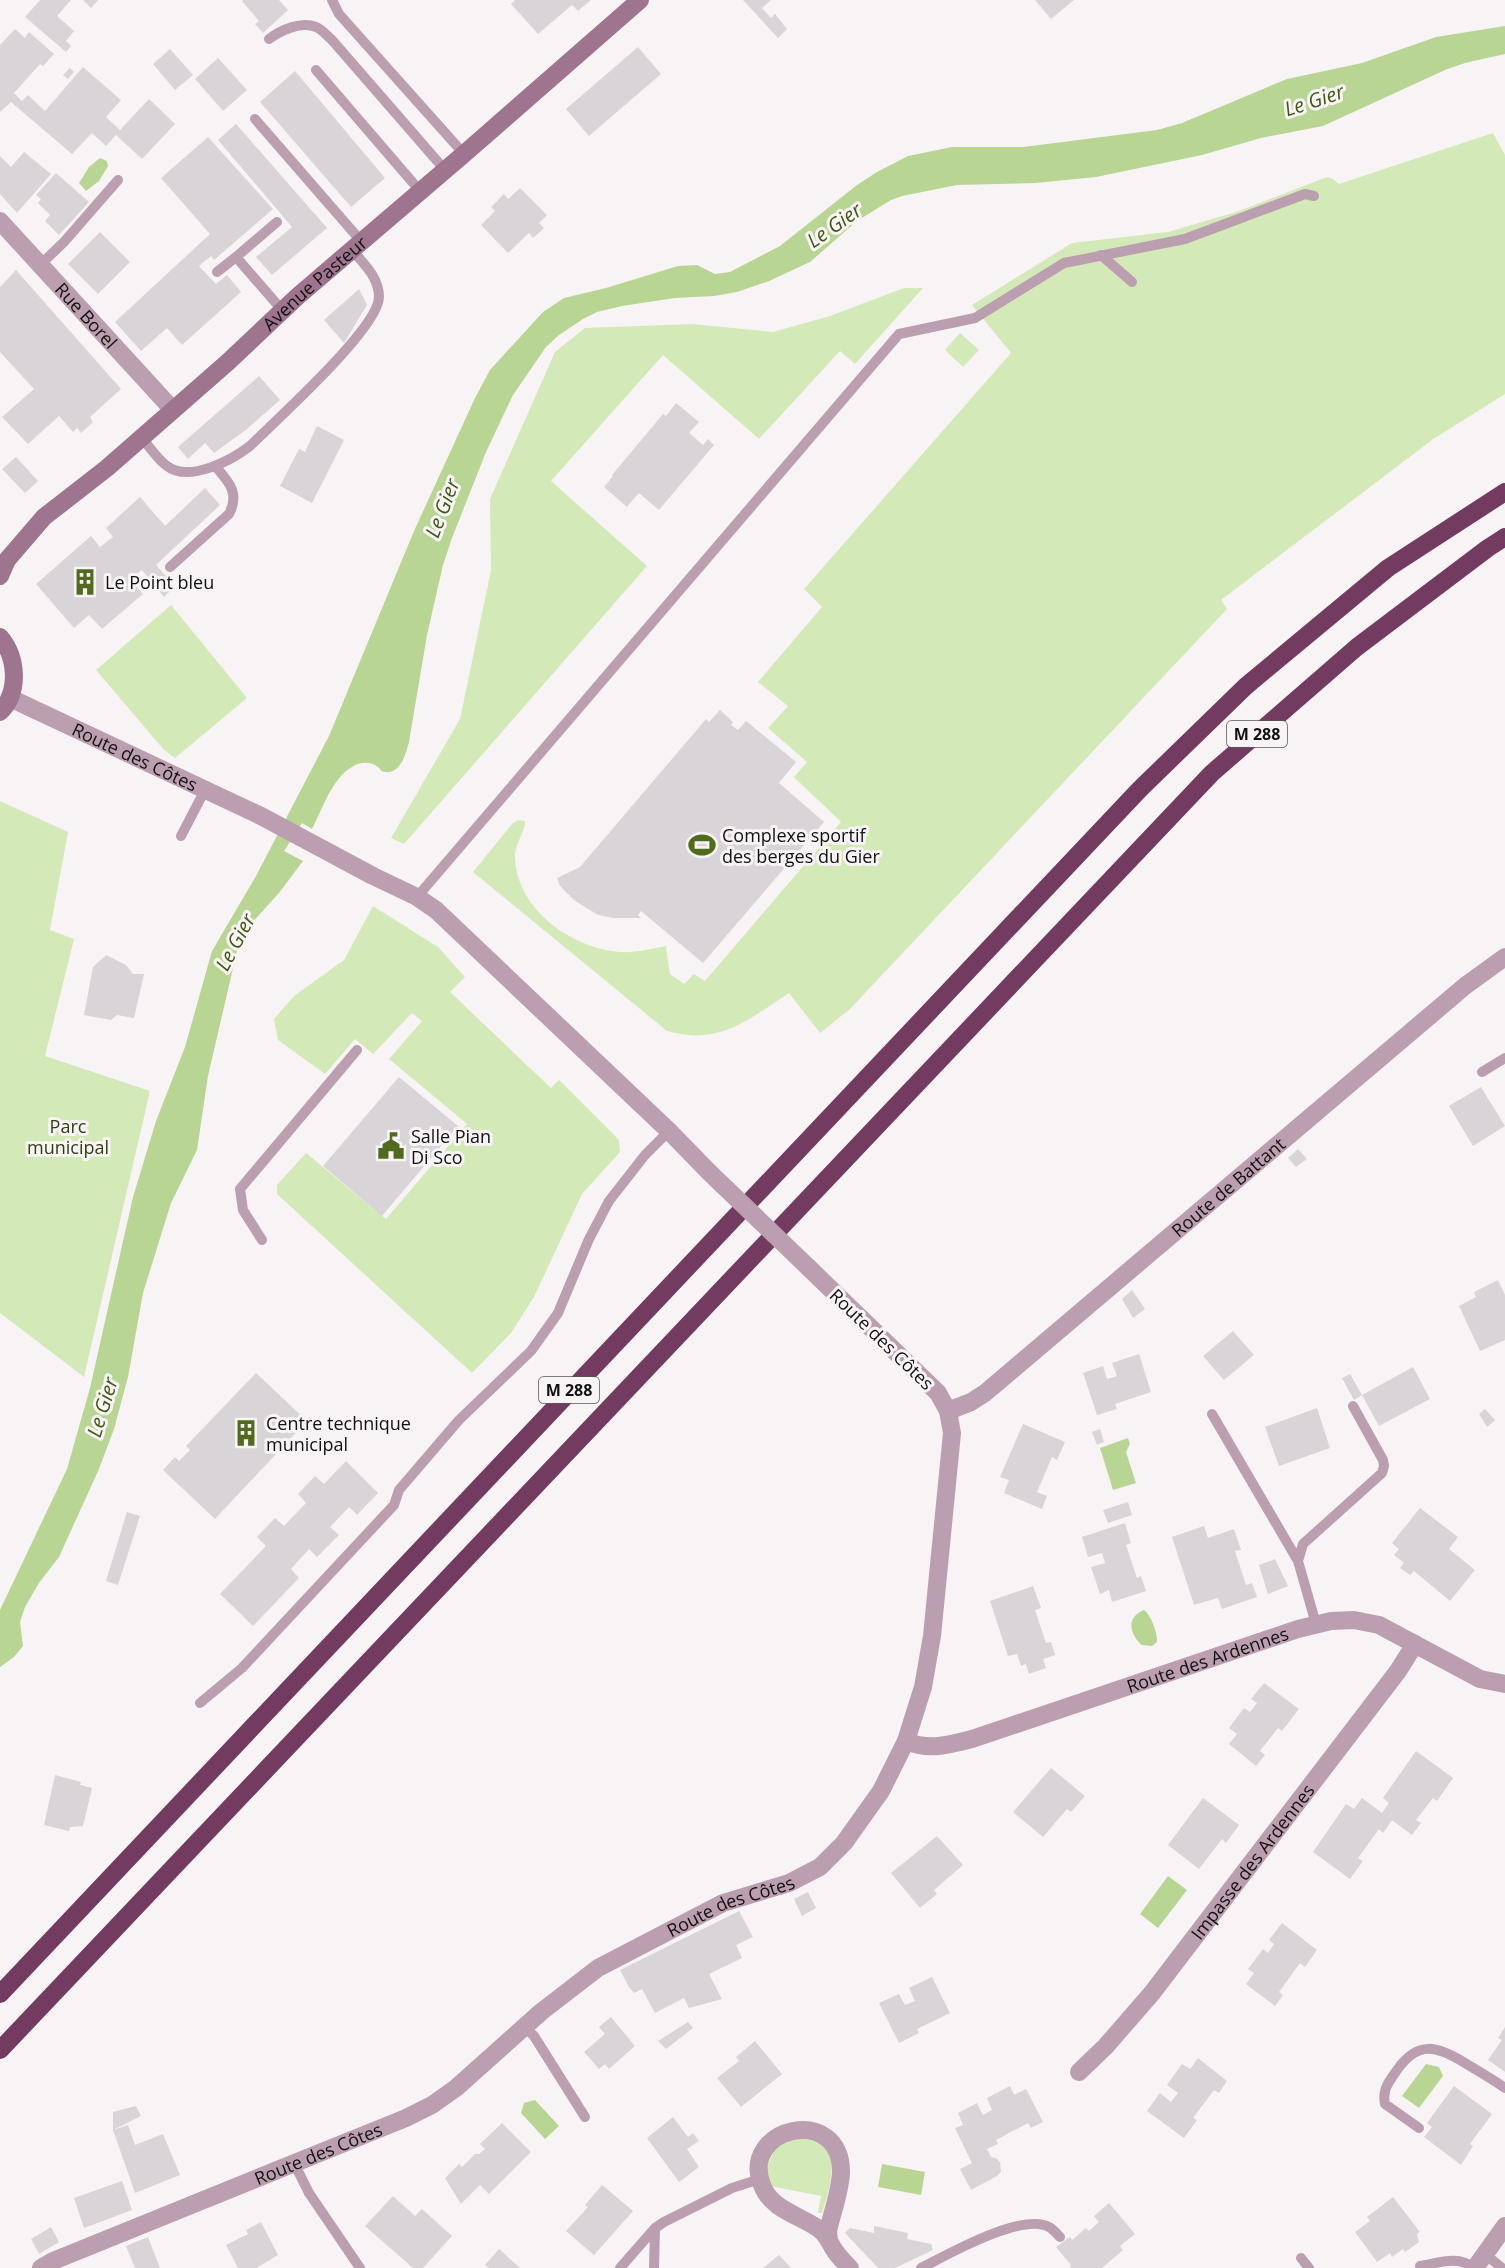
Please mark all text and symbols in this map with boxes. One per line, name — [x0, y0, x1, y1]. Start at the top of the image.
water label: Le Gier — [1281, 77, 1348, 122]
water label: Le Gier — [801, 196, 868, 254]
street label: Avenue Pasteur — [257, 230, 372, 336]
street label: Rue Borel — [50, 277, 123, 354]
water label: Le Gier — [418, 474, 466, 541]
building icon: Le Point bleu — [70, 567, 100, 597]
place label: Le Point bleu — [105, 570, 214, 594]
street label: Route des Côtes — [68, 717, 201, 796]
road number: M 288 — [1227, 721, 1287, 747]
place label: Complexe sportif des berges du Gier — [722, 823, 880, 868]
sports icon: Complexe sportif des berges du Gier — [687, 830, 717, 860]
water label: Le Gier — [209, 908, 262, 975]
park label: Parc municipal — [27, 1114, 109, 1159]
place label: Salle Pian Di Sco — [411, 1124, 491, 1169]
public building icon: Salle Pian Di Sco — [376, 1131, 406, 1161]
street label: Route de Battant — [1166, 1132, 1290, 1242]
street label: Route des Côtes — [825, 1283, 939, 1395]
water label: Le Gier — [80, 1373, 124, 1440]
road number: M 288 — [539, 1377, 599, 1403]
place label: Centre technique municipal — [266, 1411, 411, 1456]
building icon: Centre technique municipal — [231, 1418, 261, 1448]
street label: Route des Ardennes — [1123, 1621, 1291, 1698]
street label: Impasse des Ardennes — [1185, 1779, 1320, 1944]
street label: Route des Côtes — [662, 1870, 799, 1942]
street label: Route des Côtes — [251, 2117, 386, 2190]

